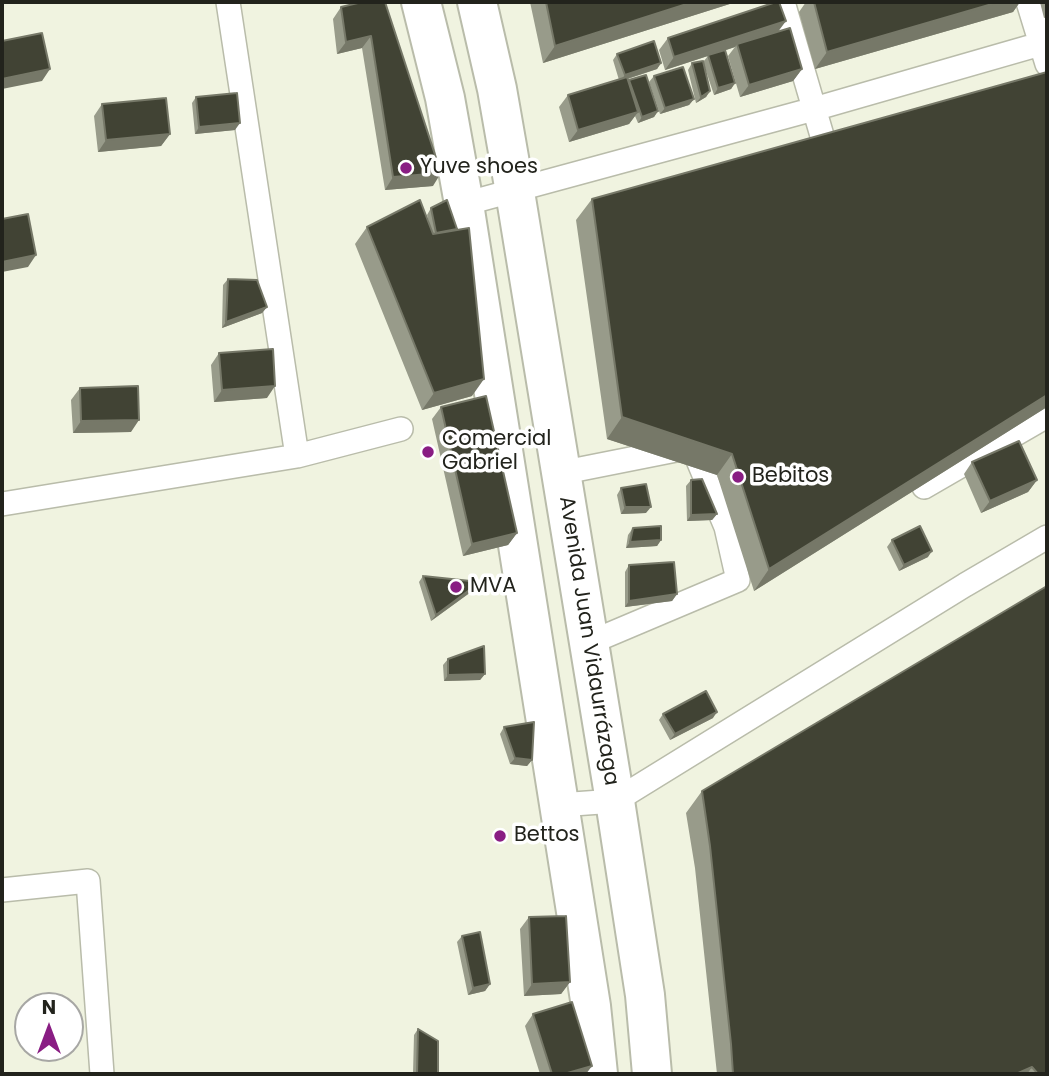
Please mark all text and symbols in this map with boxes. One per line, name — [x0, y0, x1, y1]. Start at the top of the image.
place label: Yuve shoes — [420, 155, 538, 181]
marker: Yuve shoes — [398, 160, 414, 176]
place label: Comercial Gabriel — [442, 427, 551, 477]
marker: Comercial Gabriel — [420, 444, 436, 460]
place label: Bebitos — [752, 464, 829, 490]
marker: Bebitos — [730, 469, 746, 485]
street label: Avenida Juan Vidaurrázaga — [553, 495, 623, 787]
place label: MVA — [470, 574, 516, 600]
marker: MVA — [448, 579, 464, 595]
place label: Bettos — [514, 823, 580, 849]
marker: Bettos — [492, 828, 508, 844]
north arrow — [14, 992, 84, 1062]
text: N — [42, 994, 56, 1021]

